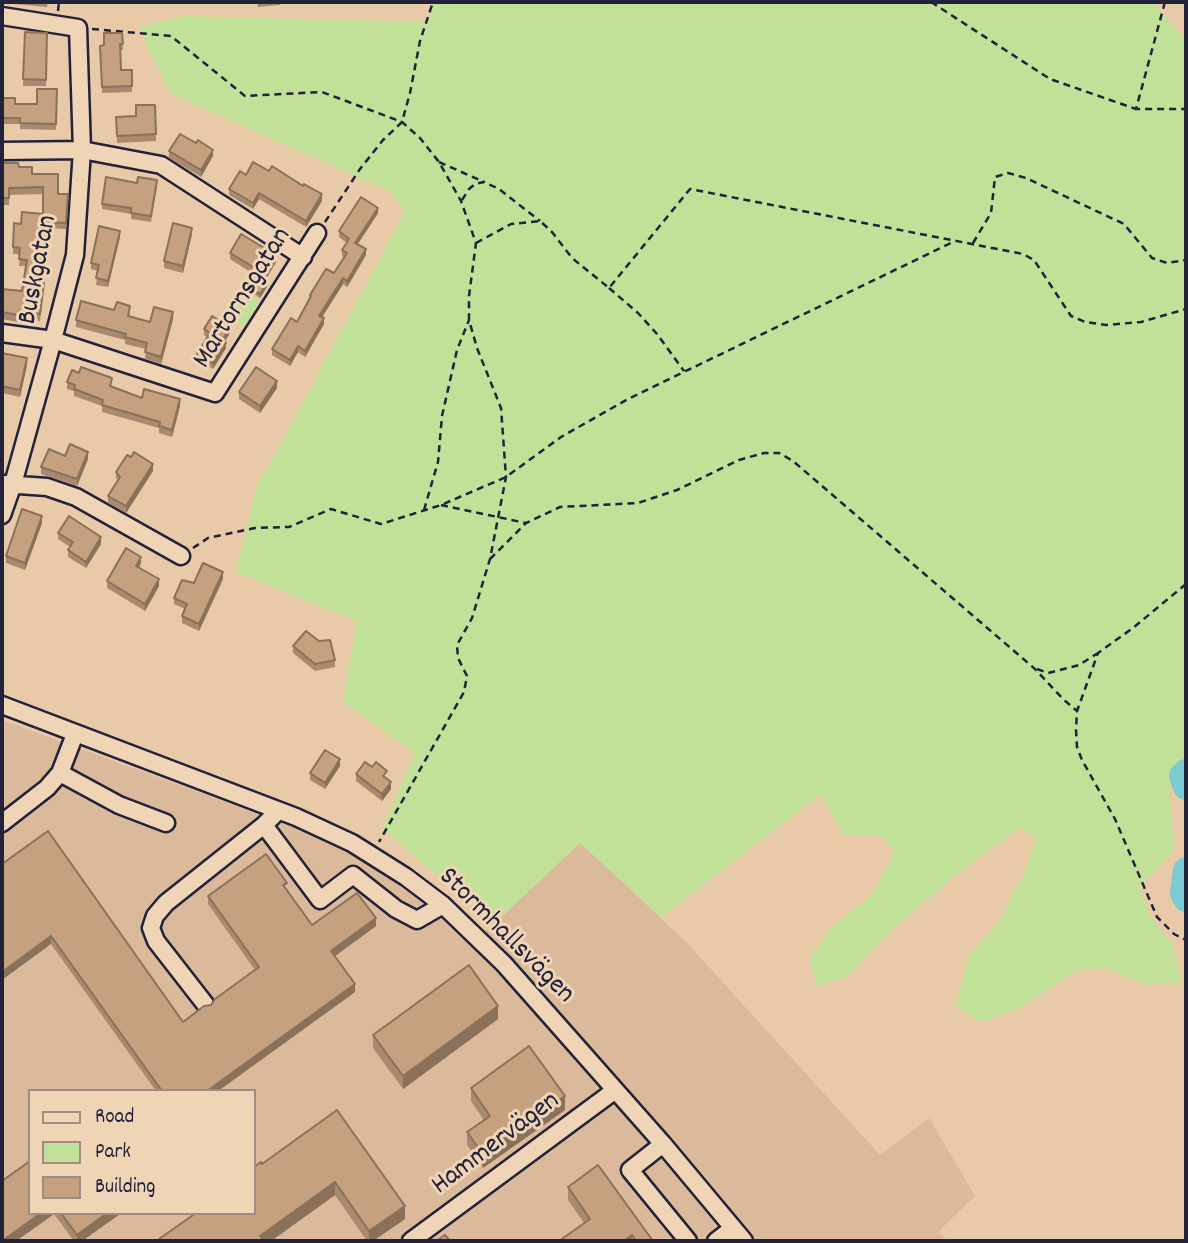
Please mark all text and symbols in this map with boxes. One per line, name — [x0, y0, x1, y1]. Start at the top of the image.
street label: Buskgatan — [13, 213, 67, 327]
street label: Martornsgatan — [187, 222, 301, 376]
street label: Stormhallsvägen — [430, 862, 580, 1012]
street label: Hammervägen — [426, 1086, 568, 1204]
legend — [28, 1089, 256, 1215]
text: Road — [95, 1103, 134, 1133]
text: Park — [95, 1138, 131, 1168]
text: Building — [95, 1173, 155, 1203]

